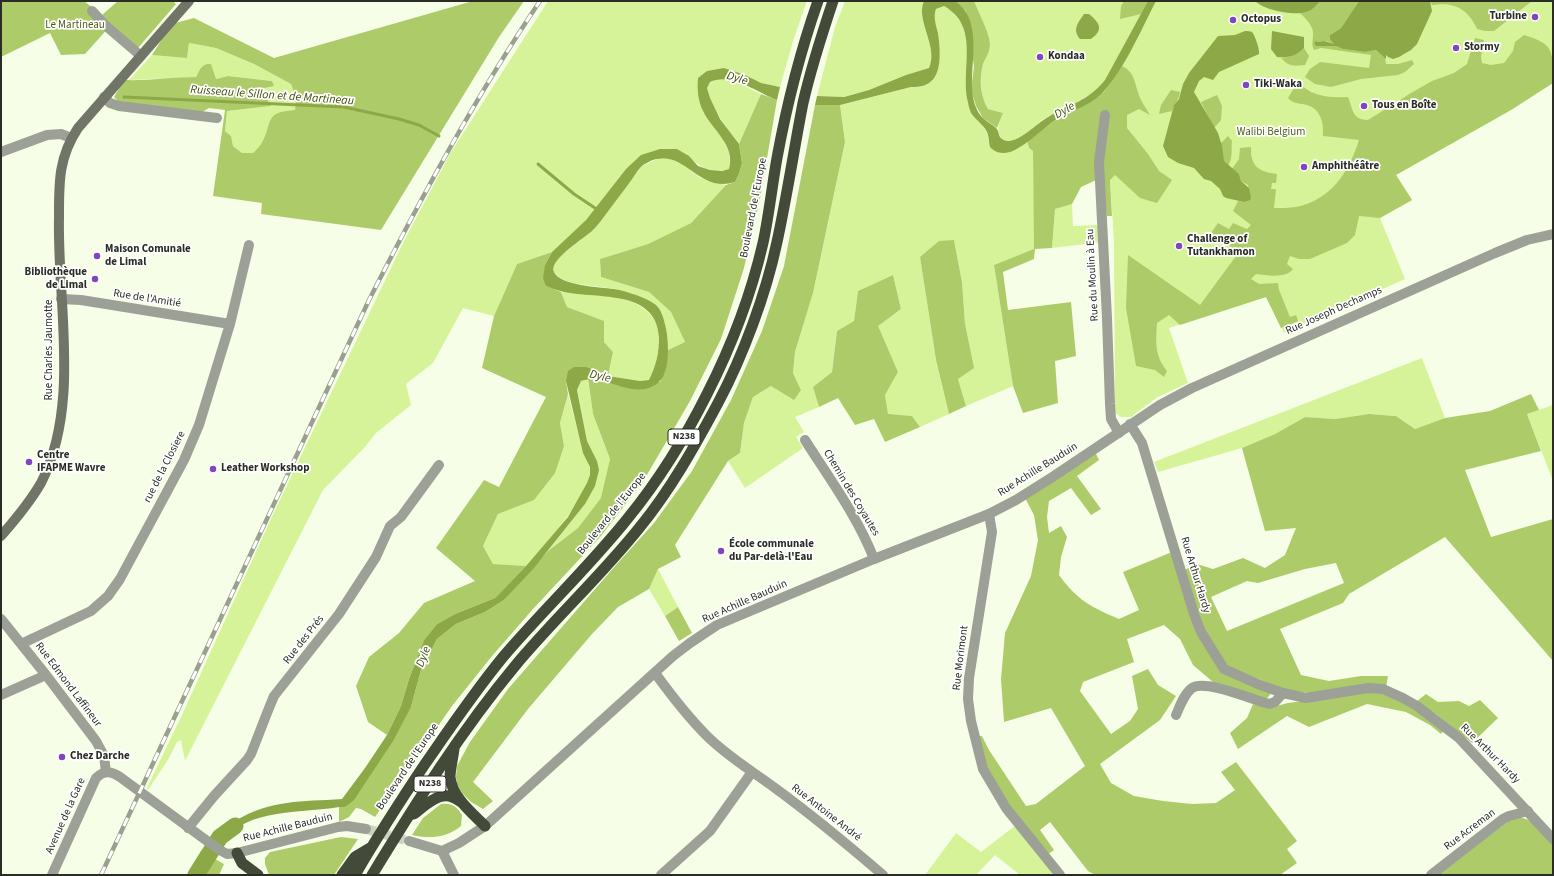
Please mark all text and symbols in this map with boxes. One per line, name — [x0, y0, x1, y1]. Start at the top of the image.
place label: Turbine — [1489, 10, 1527, 24]
marker: Turbine — [1530, 12, 1540, 22]
place label: Octopus — [1241, 13, 1281, 27]
marker: Octopus — [1228, 15, 1238, 25]
park label: Le Martineau — [45, 19, 105, 33]
place label: Stormy — [1464, 41, 1499, 55]
marker: Stormy — [1451, 43, 1461, 53]
place label: Kondaa — [1048, 50, 1085, 64]
marker: Kondaa — [1035, 52, 1045, 62]
water label: Dyle — [725, 69, 749, 89]
place label: Tiki-Waka — [1254, 78, 1302, 92]
marker: Tiki-Waka — [1241, 80, 1251, 90]
water label: Ruisseau le Sillon et de Martineau — [190, 83, 354, 109]
water label: Dyle — [1052, 99, 1078, 123]
place label: Tous en Boîte — [1372, 99, 1436, 113]
marker: Tous en Boîte — [1359, 101, 1369, 111]
park label: Walibi Belgium — [1237, 126, 1305, 140]
street label: Boulevard de l'Europe — [738, 157, 770, 259]
place label: Amphithéâtre — [1312, 160, 1379, 174]
marker: Amphithéâtre — [1299, 162, 1309, 172]
street label: Rue du Moulin à Eau — [1084, 228, 1102, 322]
place label: Challenge of Tutankhamon — [1187, 233, 1255, 259]
marker: Challenge of Tutankhamon — [1174, 241, 1184, 251]
place label: Maison Comunale de Limal — [105, 243, 191, 269]
marker: Maison Comunale de Limal — [92, 251, 102, 261]
place label: Bibliothèque de Limal — [25, 266, 87, 292]
marker: Bibliothèque de Limal — [90, 274, 100, 284]
street label: Rue Joseph Dechamps — [1284, 284, 1384, 338]
street label: Rue de l'Amitié — [112, 287, 182, 311]
street label: Rue Charles Jaumotte — [43, 300, 57, 400]
water label: Dyle — [588, 368, 612, 386]
street label: rue de la Closiere — [141, 429, 189, 505]
road number: N238 — [668, 429, 700, 445]
street label: Rue Achille Bauduin — [996, 440, 1080, 500]
street label: Chemin des Coyautes — [820, 447, 882, 539]
place label: Centre IFAPME Wavre — [37, 449, 105, 475]
marker: Centre IFAPME Wavre — [24, 457, 34, 467]
place label: Leather Workshop — [221, 462, 310, 476]
marker: Leather Workshop — [208, 464, 218, 474]
street label: Boulevard de l'Europe — [575, 470, 649, 558]
street label: Rue Arthur Hardy — [1177, 535, 1213, 615]
place label: École communale du Par-delà-l'Eau — [729, 538, 814, 564]
marker: École communale du Par-delà-l'Eau — [716, 546, 726, 556]
street label: Rue Achille Bauduin — [700, 577, 790, 627]
street label: Rue des Prés — [281, 613, 327, 667]
street label: Rue Morimont — [950, 625, 972, 691]
street label: Rue Edmond Laffineur — [32, 640, 104, 730]
water label: Dyle — [413, 645, 435, 669]
street label: Boulevard de l'Europe — [374, 721, 442, 813]
street label: Rue Arthur Hardy — [1457, 721, 1523, 787]
place label: Chez Darche — [70, 750, 130, 764]
marker: Chez Darche — [57, 752, 67, 762]
street label: Avenue de la Gare — [43, 776, 89, 856]
road number: N238 — [414, 776, 446, 792]
street label: Rue Antoine André — [788, 782, 864, 844]
street label: Rue Acreman — [1442, 806, 1498, 854]
street label: Rue Achille Bauduin — [242, 811, 334, 845]

